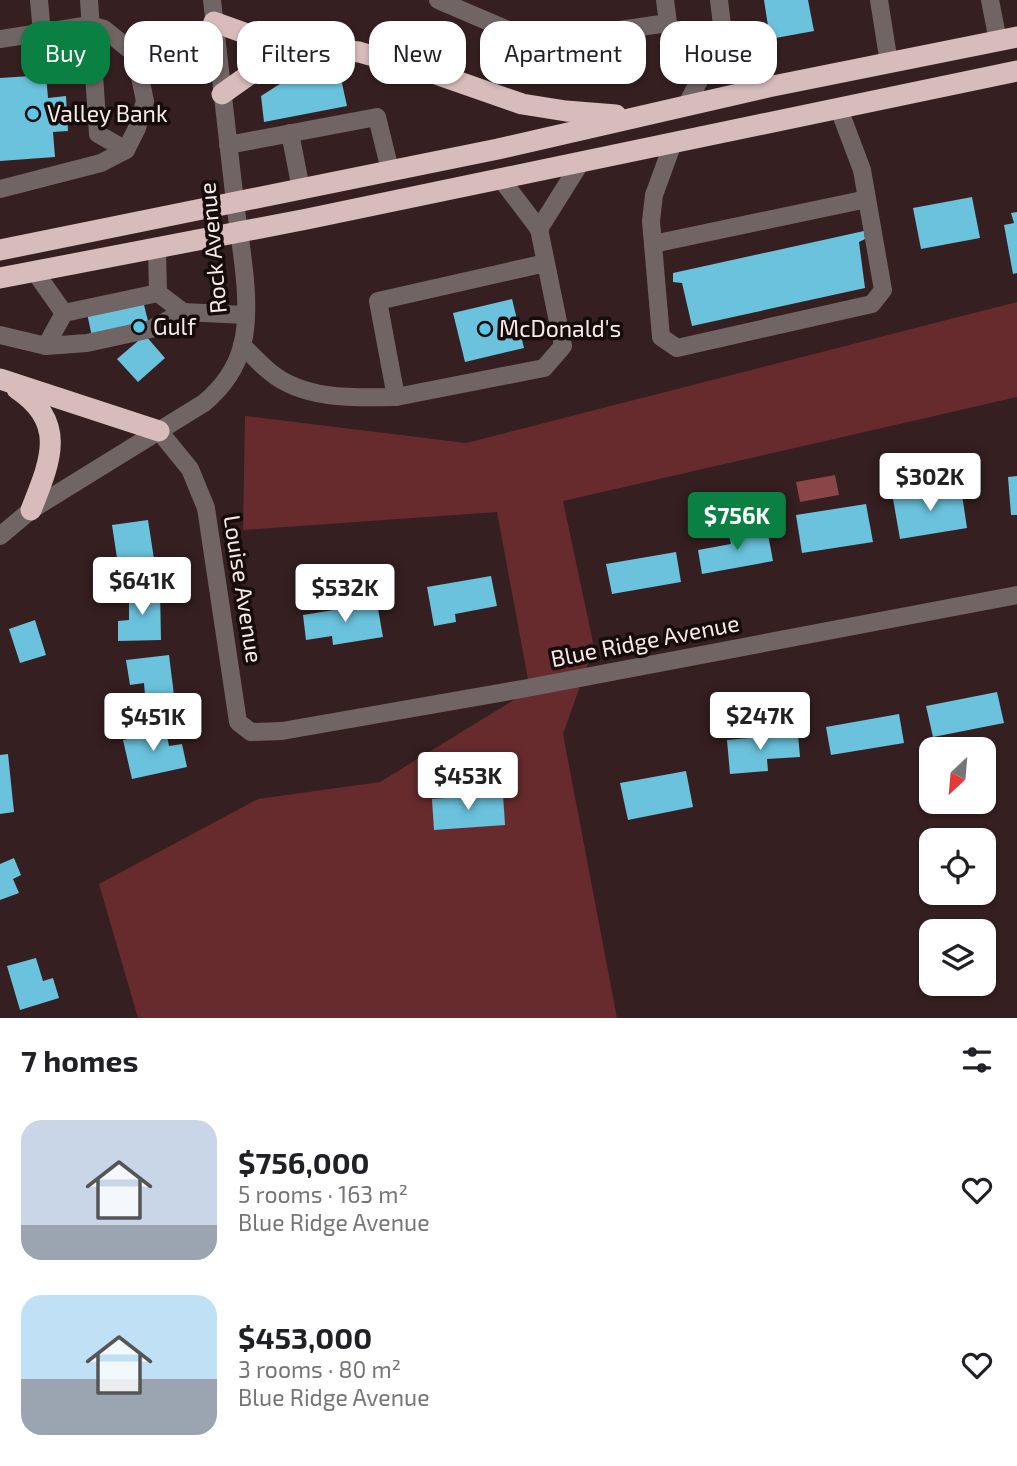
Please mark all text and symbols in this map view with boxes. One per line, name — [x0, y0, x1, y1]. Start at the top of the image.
chip: Buy — [21, 21, 110, 84]
chip: Rent — [124, 21, 223, 84]
chip: Filters — [237, 21, 355, 84]
chip: New — [369, 21, 466, 84]
chip: Apartment — [480, 21, 646, 84]
chip: House — [660, 21, 777, 84]
place label: Valley Bank — [47, 99, 168, 127]
marker: Valley Bank — [25, 106, 41, 122]
street label: Rock Avenue — [192, 181, 232, 315]
place label: Gulf — [153, 312, 197, 340]
place label: McDonald's — [499, 314, 621, 342]
marker: Gulf — [131, 319, 147, 335]
marker: McDonald's — [477, 321, 493, 337]
pin: $302K — [881, 454, 979, 513]
text: $302K — [896, 462, 964, 490]
pin: $756K — [688, 492, 786, 552]
text: $756K — [704, 501, 770, 529]
street label: Louise Avenue — [218, 513, 269, 665]
pin: $641K — [93, 558, 191, 617]
pin: $532K — [296, 564, 394, 624]
text: $641K — [109, 566, 175, 594]
text: $532K — [311, 573, 379, 601]
street label: Blue Ridge Avenue — [548, 608, 741, 672]
pin: $247K — [711, 692, 809, 752]
pin: $451K — [104, 694, 202, 753]
text: $247K — [726, 701, 794, 729]
text: $451K — [120, 702, 186, 730]
north arrow — [919, 737, 996, 814]
map controls — [919, 737, 996, 996]
pin: $453K — [419, 752, 517, 812]
text: $453K — [434, 761, 502, 789]
button: locate — [919, 828, 996, 905]
button: layers — [919, 919, 996, 996]
icon: filters — [958, 1041, 996, 1079]
text: 7 homes — [21, 1042, 138, 1078]
text: $756,000 — [238, 1144, 370, 1180]
icon: home — [77, 1148, 161, 1232]
icon: heart — [958, 1171, 996, 1209]
text: 5 rooms · 163 m² — [238, 1180, 408, 1208]
text: Blue Ridge Avenue — [238, 1208, 430, 1236]
text: $453,000 — [238, 1319, 372, 1355]
icon: home — [77, 1323, 161, 1407]
icon: heart — [958, 1346, 996, 1384]
text: 3 rooms · 80 m² — [238, 1355, 401, 1383]
text: Blue Ridge Avenue — [238, 1383, 430, 1411]

